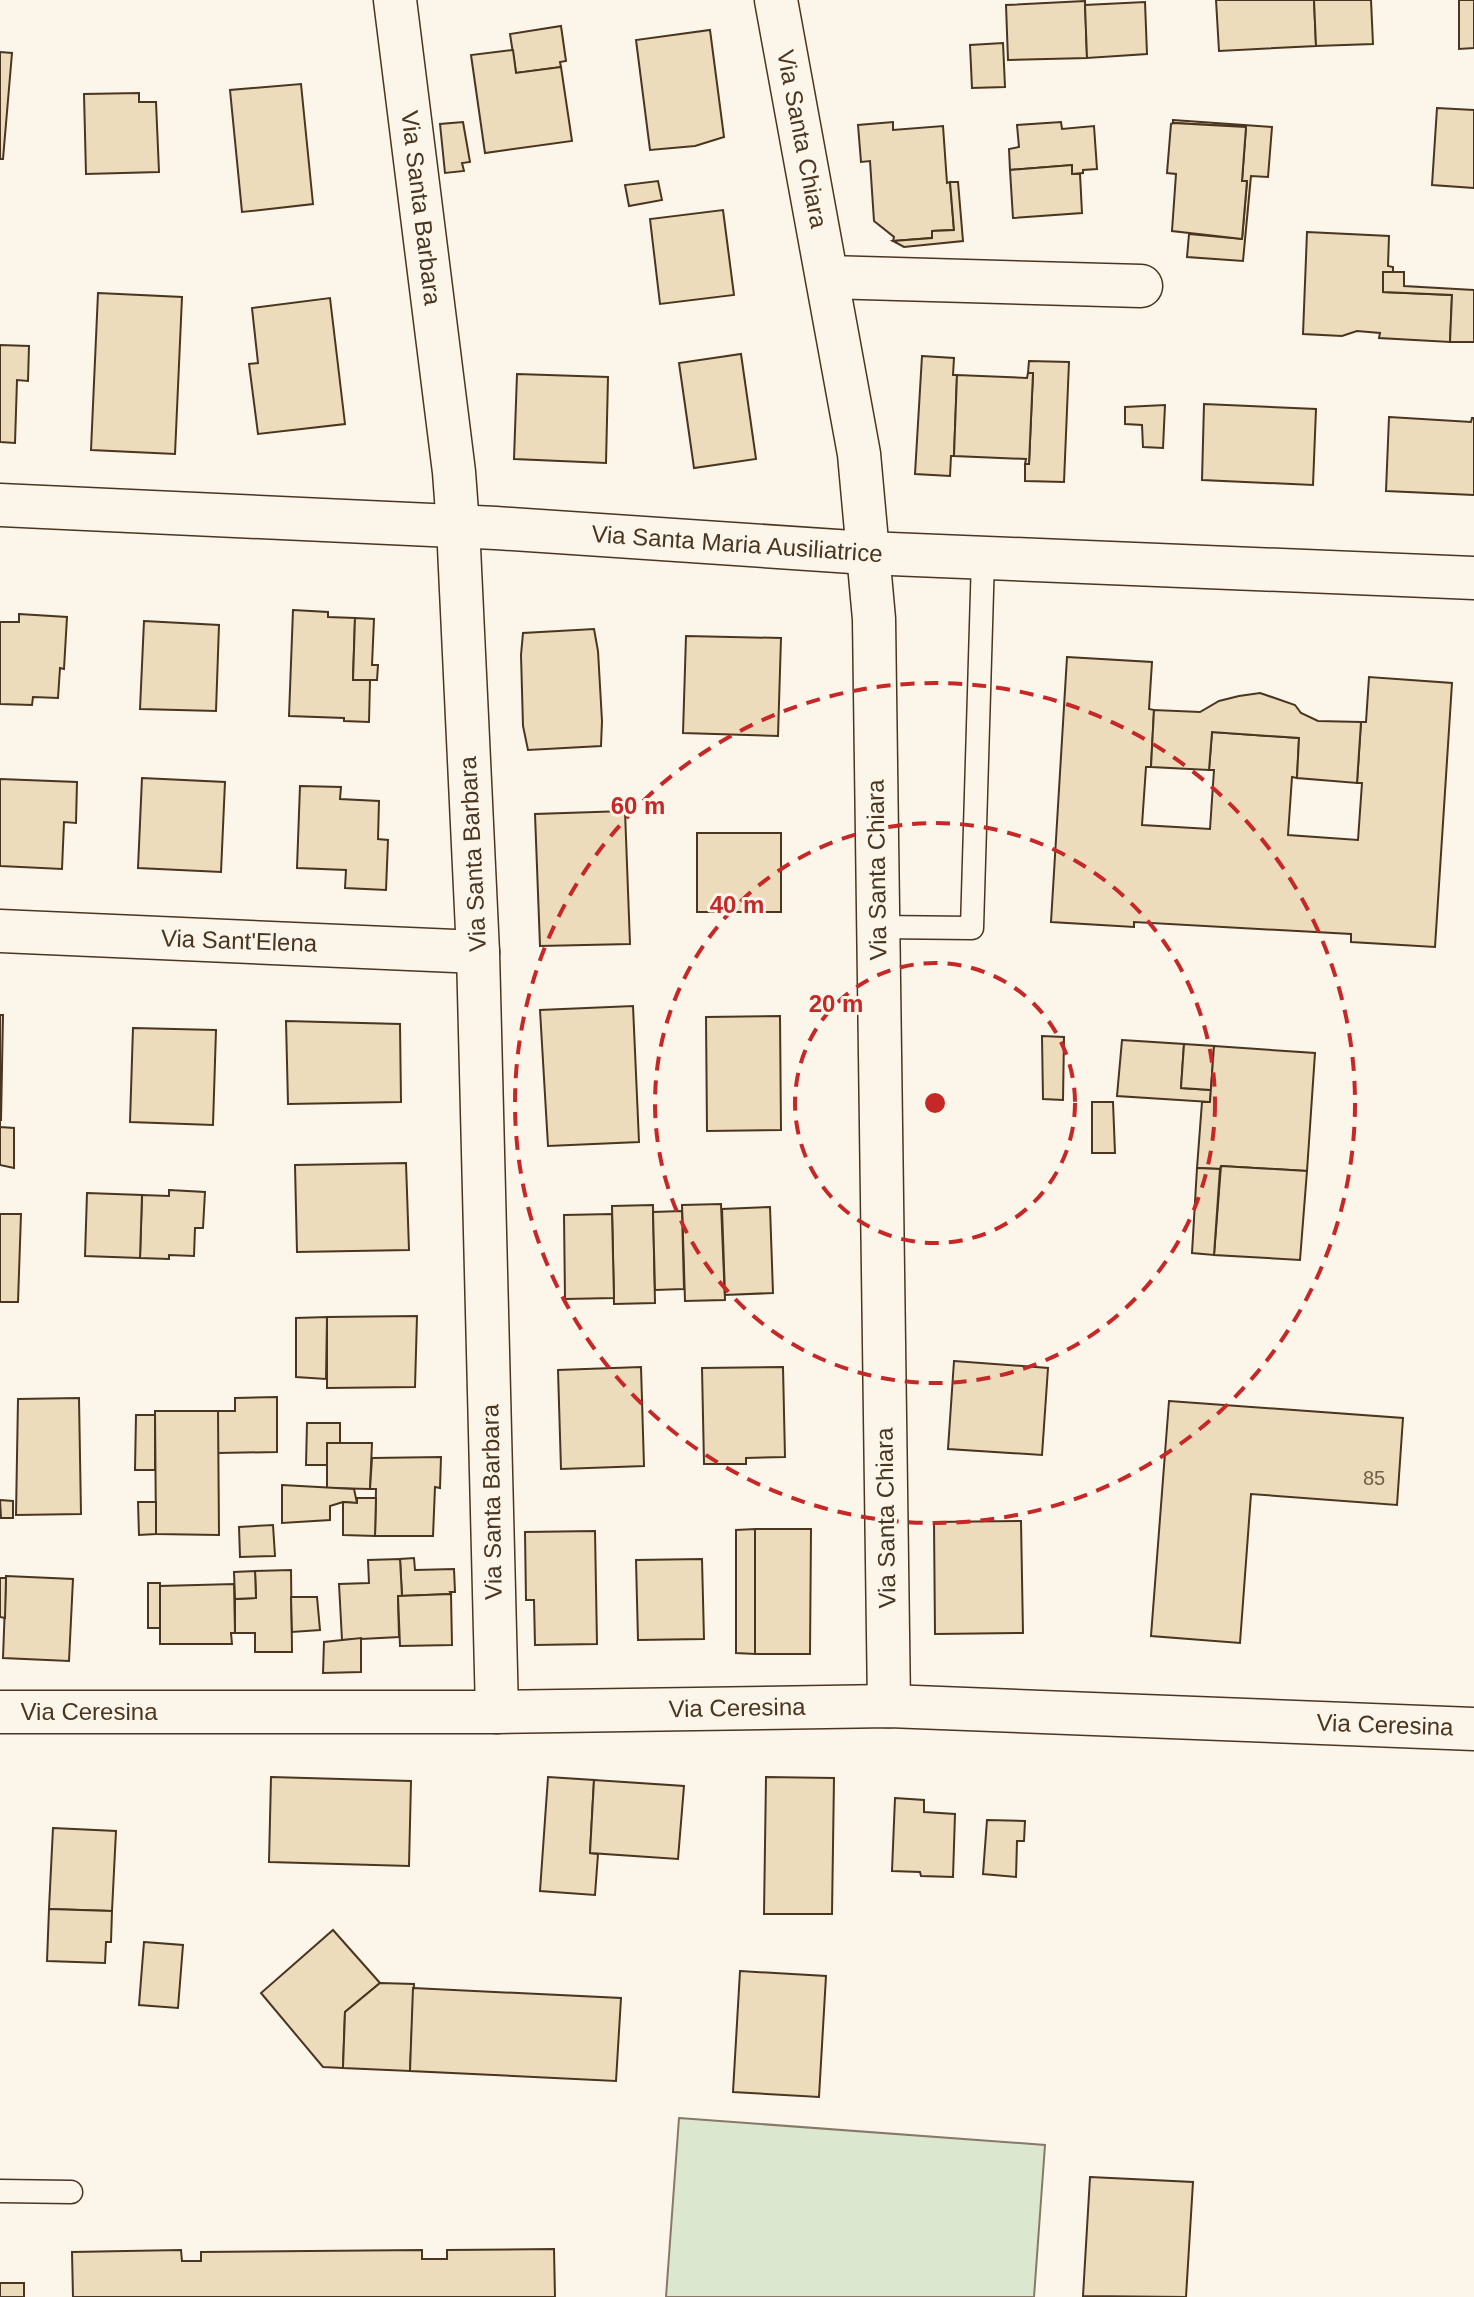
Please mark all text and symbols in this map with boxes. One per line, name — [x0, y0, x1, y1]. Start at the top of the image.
street label: Via Santa Chiara — [772, 47, 833, 231]
street label: Via Santa Barbara — [396, 109, 447, 307]
street label: Via Santa Maria Ausiliatrice — [591, 520, 883, 567]
street label: Via Santa Barbara — [454, 755, 491, 952]
street label: Via Santa Chiara — [861, 779, 892, 961]
text: 60 m — [611, 792, 665, 819]
text: 40 m — [710, 891, 764, 918]
street label: Via Sant'Elena — [160, 924, 318, 957]
text: 20 m — [809, 990, 863, 1017]
centre of rings — [921, 1089, 949, 1117]
street label: Via Santa Barbara — [476, 1403, 507, 1600]
street label: Via Santa Chiara — [870, 1427, 901, 1609]
house number: 85 — [1363, 1467, 1385, 1489]
street label: Via Ceresina — [668, 1693, 806, 1722]
street label: Via Ceresina — [21, 1698, 158, 1725]
street label: Via Ceresina — [1316, 1709, 1455, 1740]

